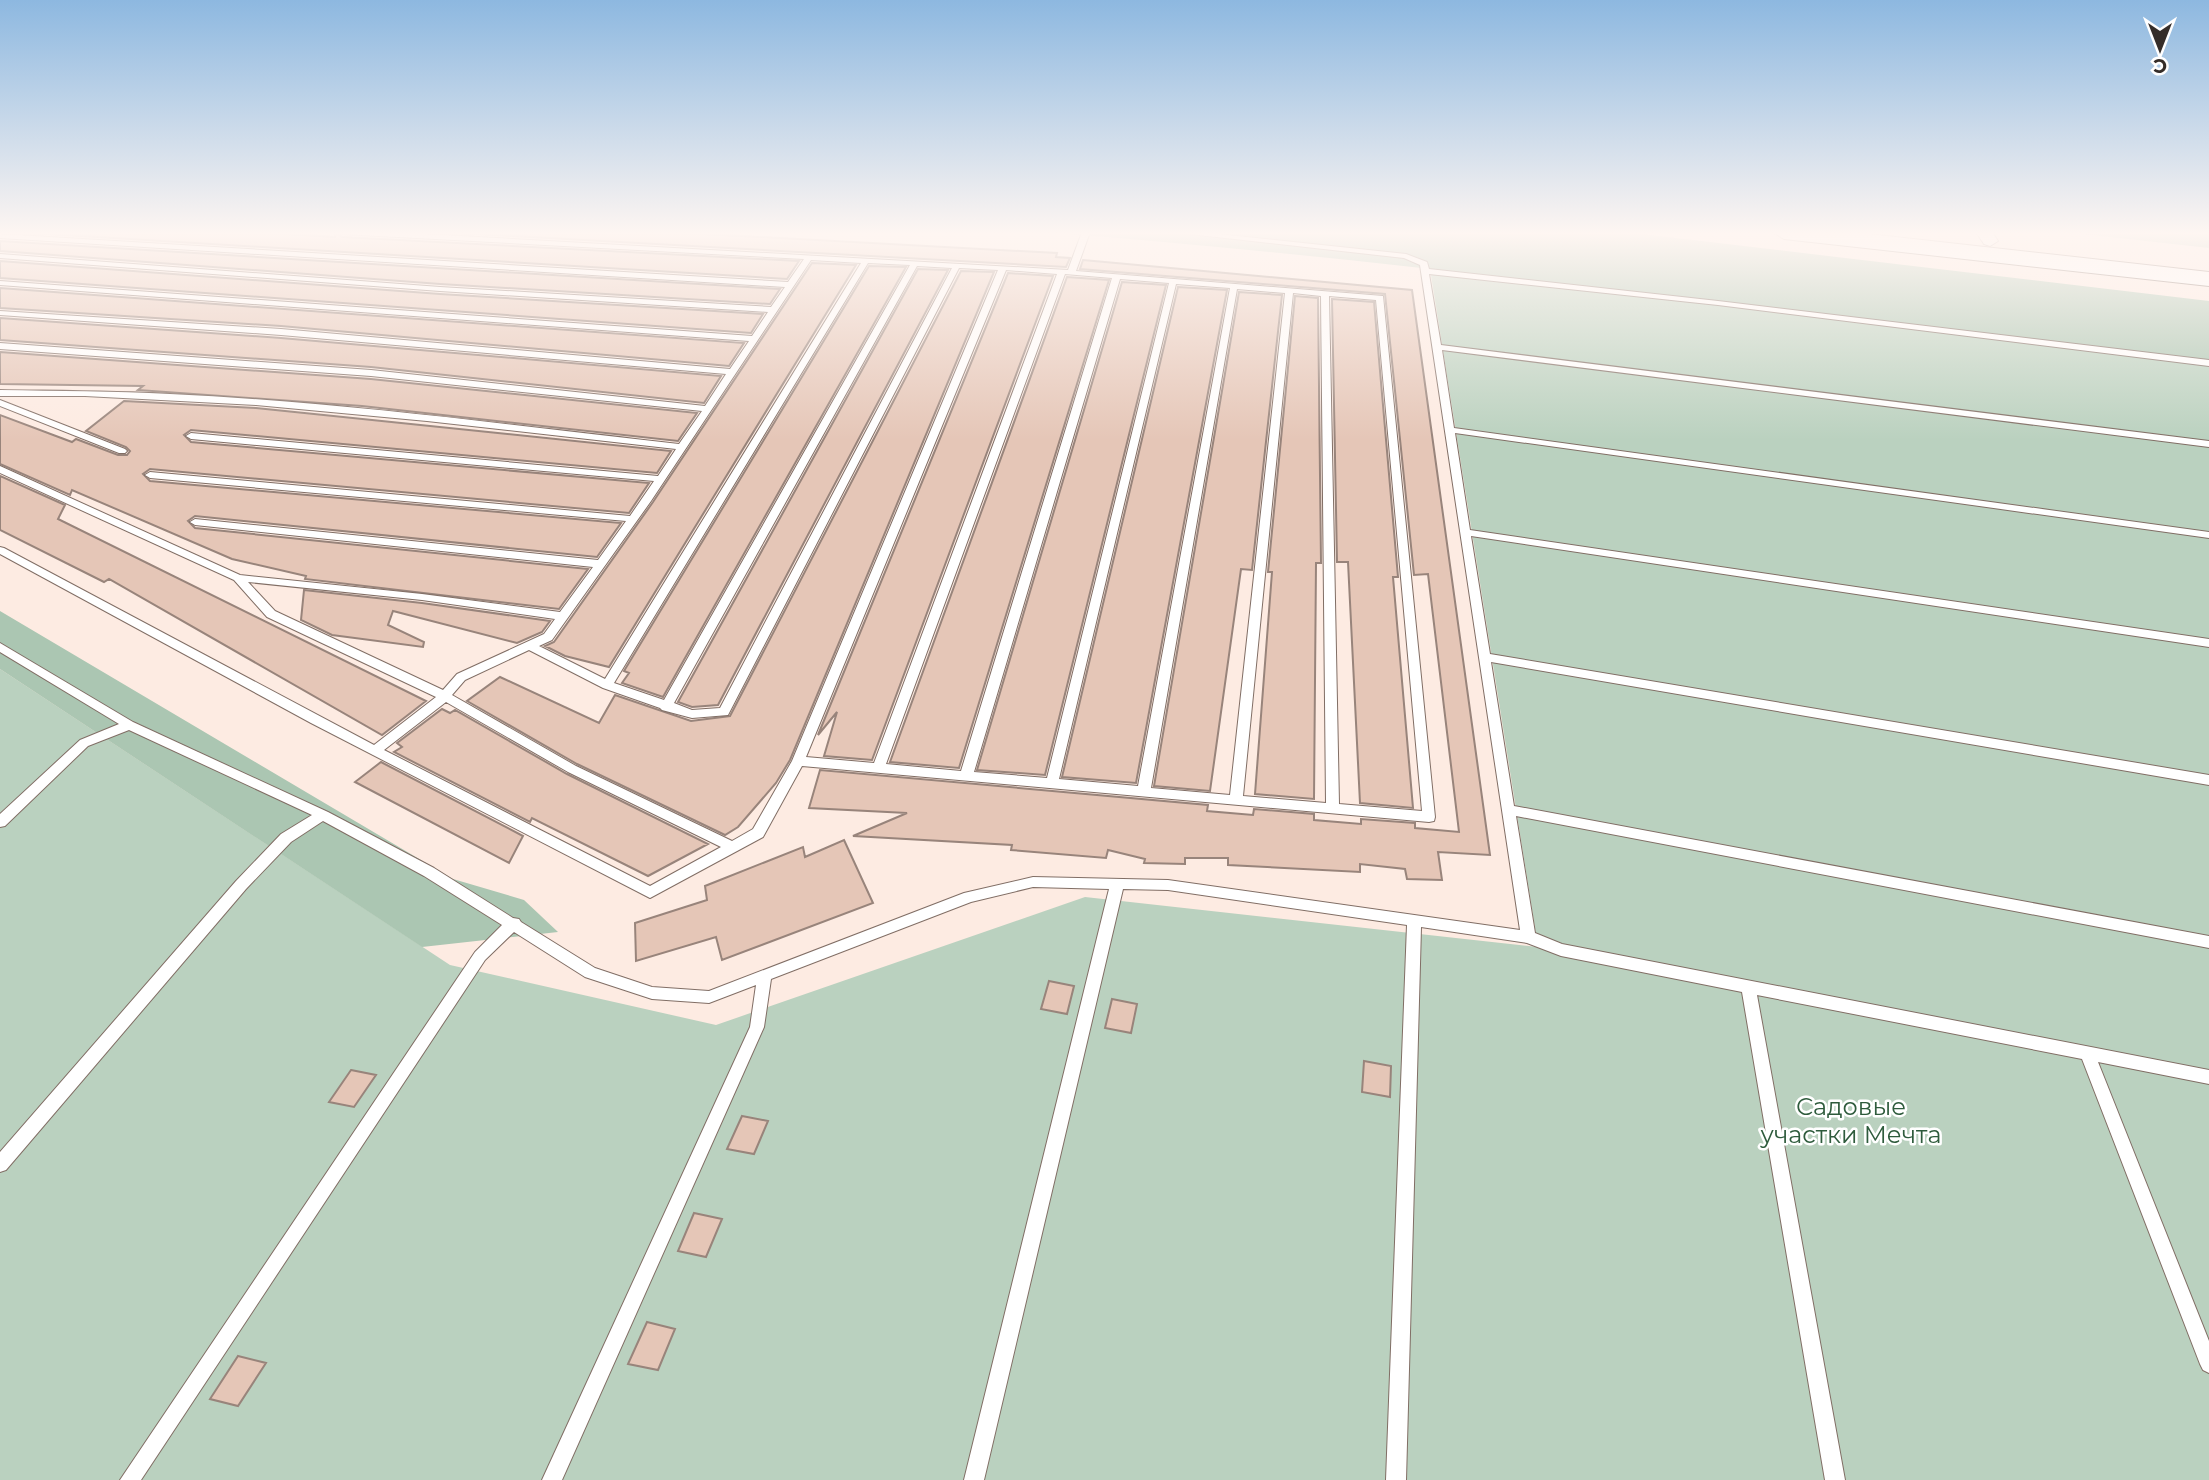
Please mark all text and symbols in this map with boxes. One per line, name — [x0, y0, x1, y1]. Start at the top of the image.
north arrow — [2125, 14, 2195, 84]
text: С — [2153, 54, 2167, 77]
park label: Садовые участки Мечта — [1760, 1092, 1941, 1149]

